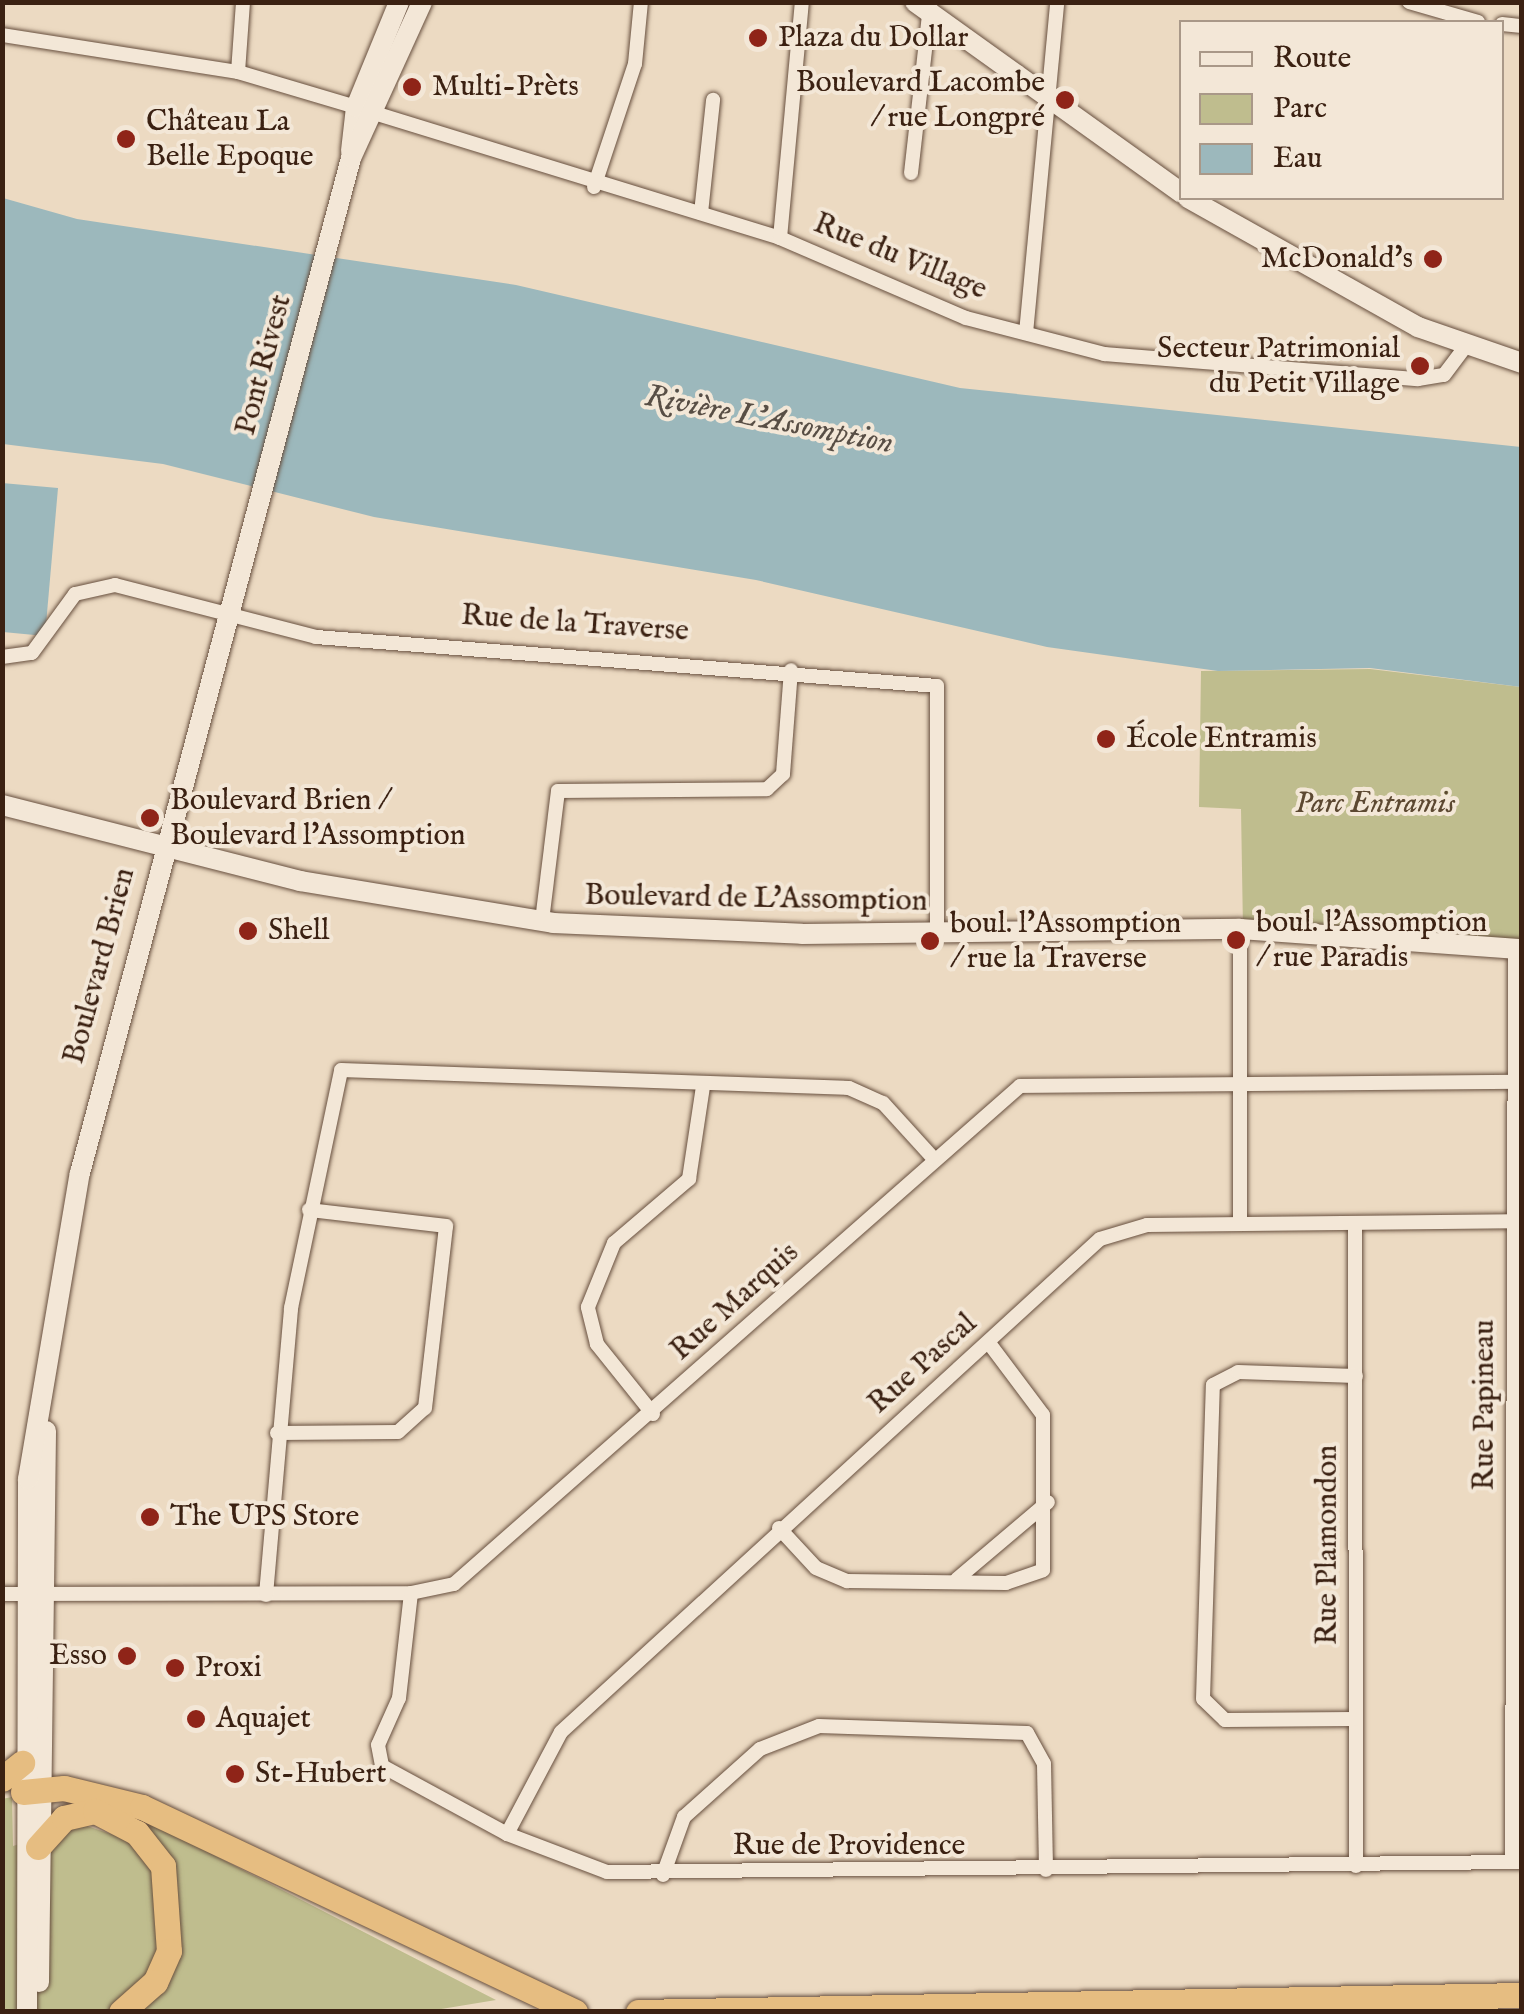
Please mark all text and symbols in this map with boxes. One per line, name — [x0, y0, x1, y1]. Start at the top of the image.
place label: Plaza du Dollar — [778, 20, 969, 56]
legend — [1179, 20, 1504, 200]
marker: Plaza du Dollar — [747, 27, 769, 49]
text: Route — [1273, 40, 1351, 78]
place label: Boulevard Lacombe / rue Longpré — [796, 65, 1045, 136]
place label: Multi-Prèts — [432, 69, 579, 105]
marker: Multi-Prèts — [401, 76, 423, 98]
marker: Boulevard Lacombe / rue Longpré — [1054, 89, 1076, 111]
text: Parc — [1273, 90, 1327, 128]
place label: Château La Belle Epoque — [146, 104, 314, 174]
marker: Château La Belle Epoque — [115, 128, 137, 150]
text: Eau — [1273, 140, 1322, 178]
street label: Rue du Village — [808, 206, 992, 308]
place label: McDonald's — [1260, 241, 1413, 277]
marker: McDonald's — [1422, 248, 1444, 270]
street label: Pont Rivest — [228, 291, 300, 439]
place label: Secteur Patrimonial du Petit Village — [1157, 331, 1400, 402]
marker: Secteur Patrimonial du Petit Village — [1409, 355, 1431, 377]
water label: Rivière L'Assomption — [642, 378, 896, 464]
street label: Rue de la Traverse — [460, 598, 690, 650]
place label: École Entramis — [1126, 721, 1317, 757]
marker: École Entramis — [1095, 728, 1117, 750]
place label: Boulevard Brien / Boulevard l'Assomption — [170, 783, 465, 854]
park label: Parc Entramis — [1295, 786, 1455, 822]
marker: Boulevard Brien / Boulevard l'Assomption — [139, 807, 161, 829]
street label: Boulevard Brien — [57, 864, 143, 1068]
street label: Boulevard de L'Assomption — [584, 878, 928, 920]
place label: boul. l'Assomption / rue Paradis — [1256, 905, 1487, 976]
place label: boul. l'Assomption / rue la Traverse — [950, 906, 1181, 976]
place label: Shell — [268, 913, 329, 949]
marker: Shell — [237, 920, 259, 942]
marker: boul. l'Assomption / rue Paradis — [1225, 929, 1247, 951]
marker: boul. l'Assomption / rue la Traverse — [919, 930, 941, 952]
street label: Rue Marquis — [664, 1235, 806, 1369]
street label: Rue Pascal — [861, 1306, 985, 1422]
street label: Rue Papineau — [1467, 1319, 1503, 1491]
street label: Rue Plamondon — [1310, 1445, 1346, 1645]
place label: The UPS Store — [170, 1499, 359, 1535]
marker: The UPS Store — [139, 1506, 161, 1528]
place label: Esso — [49, 1638, 107, 1674]
marker: Esso — [116, 1645, 138, 1667]
place label: Proxi — [195, 1650, 262, 1686]
marker: Proxi — [164, 1657, 186, 1679]
place label: Aquajet — [216, 1701, 311, 1737]
marker: Aquajet — [185, 1708, 207, 1730]
place label: St-Hubert — [255, 1756, 387, 1792]
marker: St-Hubert — [224, 1763, 246, 1785]
street label: Rue de Providence — [733, 1828, 965, 1864]

